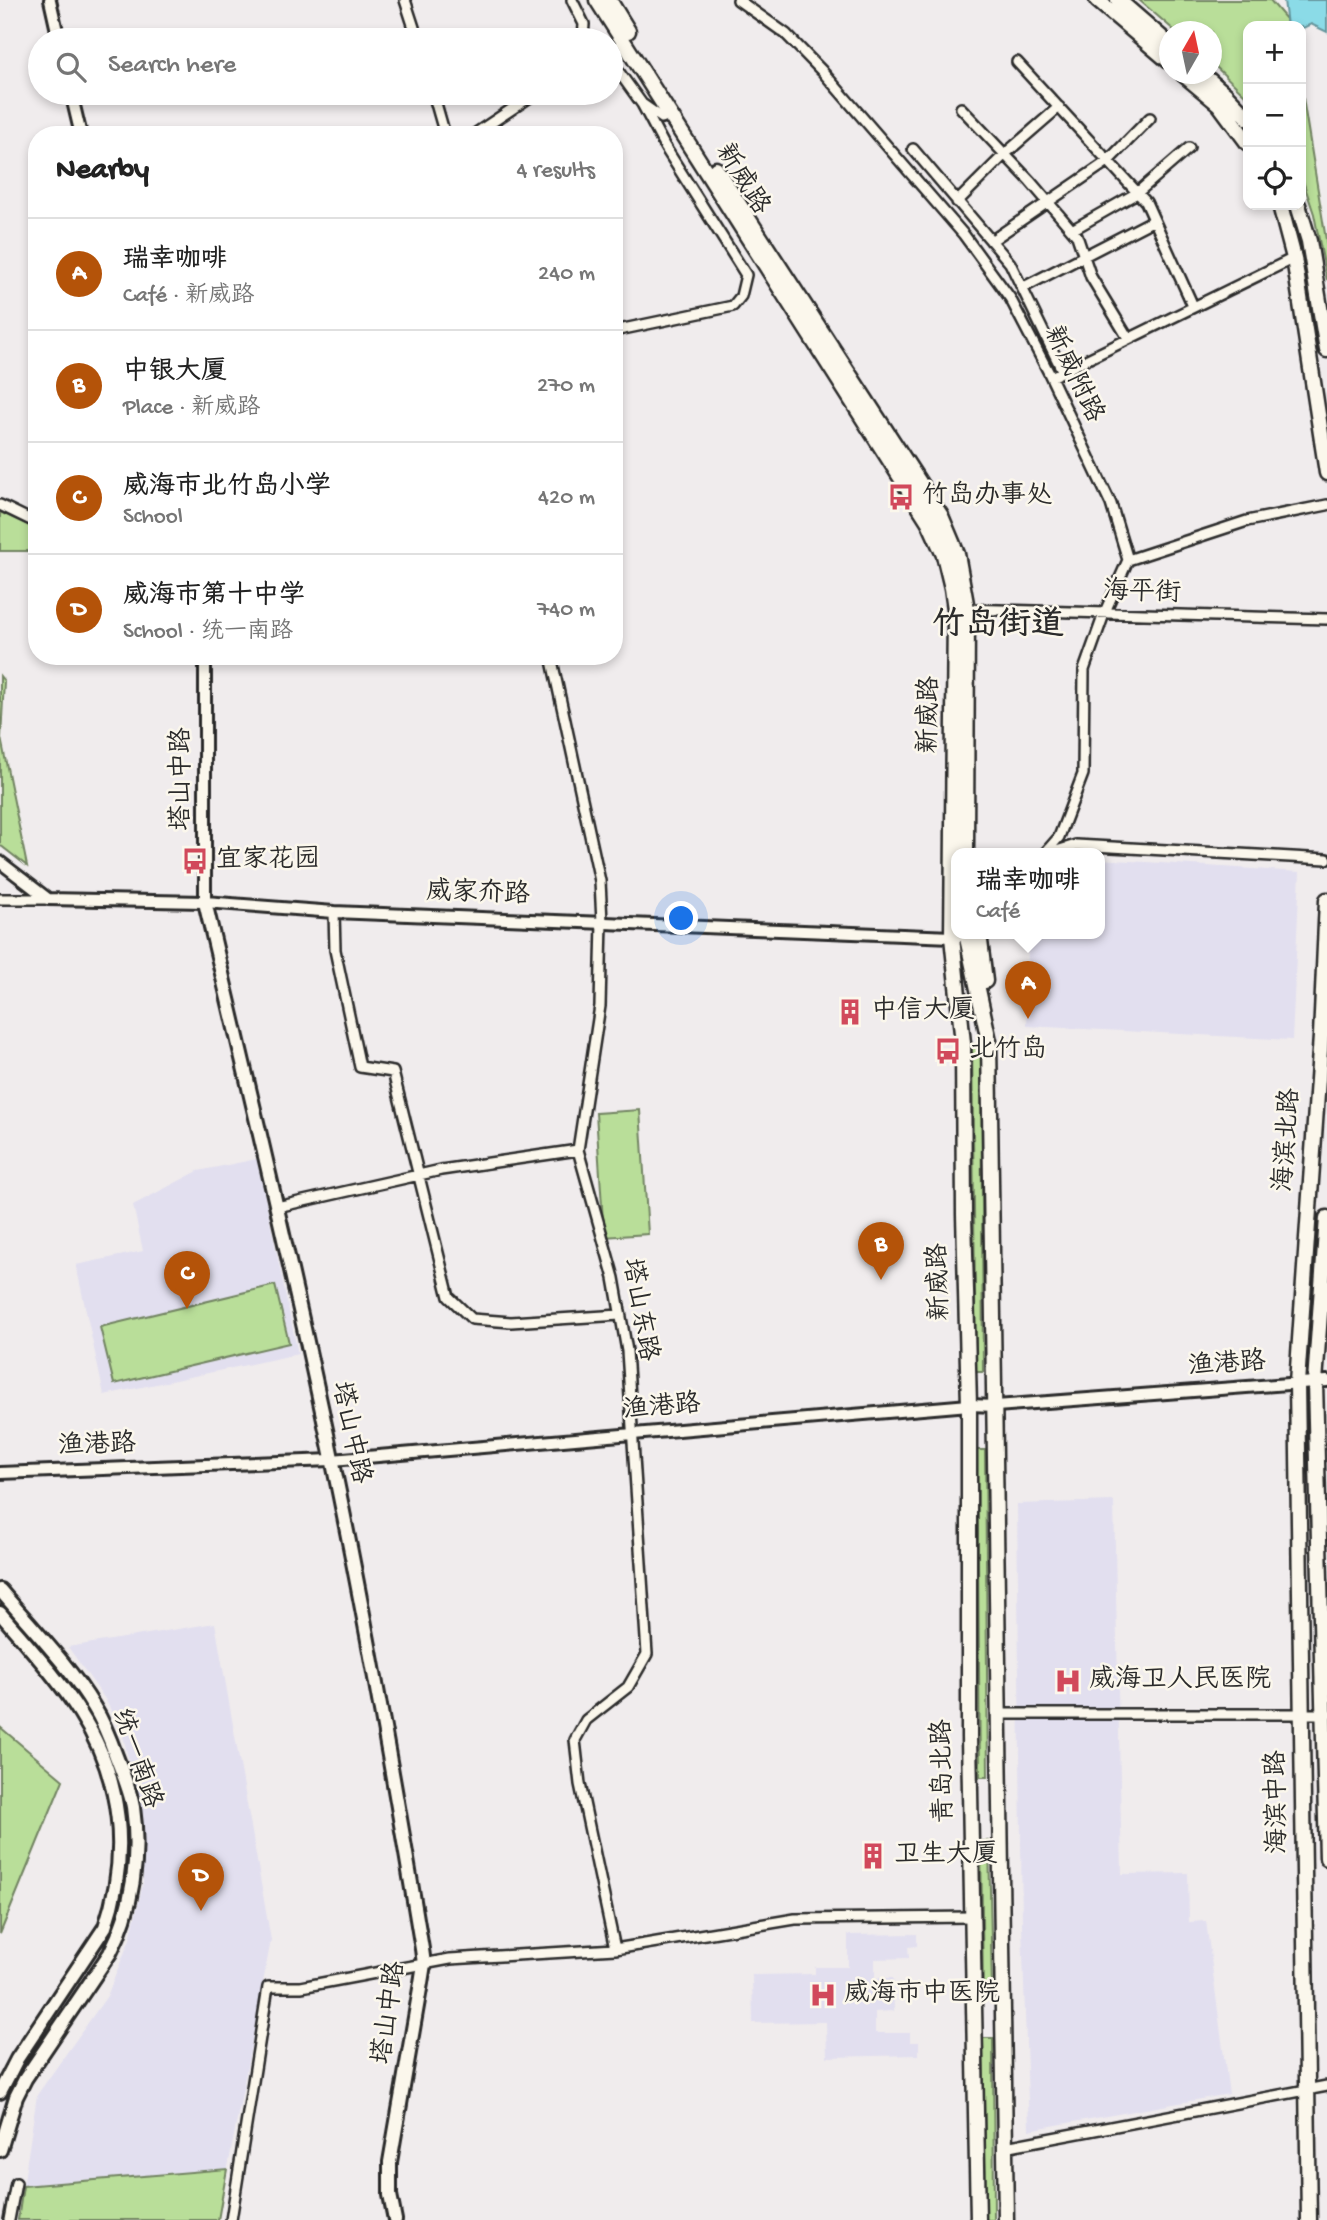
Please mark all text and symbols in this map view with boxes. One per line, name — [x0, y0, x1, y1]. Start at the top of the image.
north arrow — [1159, 21, 1222, 84]
map controls — [1243, 21, 1306, 210]
button: + — [1243, 21, 1306, 84]
search box — [28, 28, 623, 105]
icon: search — [52, 48, 90, 86]
text: Search here — [108, 51, 236, 82]
button: − — [1243, 84, 1306, 147]
street label: 新威路 — [707, 138, 777, 221]
button: locate — [1243, 147, 1306, 210]
text: Nearby — [56, 154, 149, 189]
text: 4 results — [516, 158, 595, 185]
text: 瑞幸咖啡 — [123, 246, 227, 277]
text: A — [72, 261, 86, 288]
text: 240 m — [538, 261, 595, 288]
text: Café · 新威路 — [123, 283, 254, 310]
street label: 新威附路 — [1035, 321, 1111, 429]
text: 中银大厦 — [123, 358, 227, 389]
text: B — [73, 373, 85, 400]
text: 270 m — [537, 373, 595, 400]
text: Place · 新威路 — [123, 395, 260, 422]
text: 威海市北竹岛小学 — [123, 473, 331, 504]
place label: 竹岛办事处 — [922, 480, 1052, 513]
bus stop icon: 竹岛办事处 — [886, 482, 916, 512]
text: C — [73, 485, 85, 512]
text: 420 m — [538, 485, 595, 512]
text: School — [123, 504, 183, 531]
street label: 海平街 — [1102, 575, 1182, 611]
text: 威海市第十中学 — [123, 582, 305, 613]
text: D — [72, 597, 87, 624]
text: 740 m — [537, 597, 595, 624]
district label: 竹岛街道 — [932, 605, 1064, 646]
text: School · 统一南路 — [123, 619, 293, 646]
street label: 新威路 — [913, 676, 947, 754]
street label: 塔山中路 — [166, 727, 199, 831]
place label: 宜家花园 — [216, 845, 320, 877]
bus stop icon: 宜家花园 — [180, 846, 210, 876]
popup — [951, 848, 1105, 939]
text: 瑞幸咖啡 — [976, 868, 1080, 899]
street label: 威家夼路 — [425, 876, 531, 912]
text: Café — [976, 899, 1020, 926]
your location — [664, 901, 698, 935]
pin: A — [1005, 961, 1051, 1019]
place label: 中信大厦 — [871, 995, 975, 1028]
building icon: 中信大厦 — [835, 997, 865, 1027]
place label: 北竹岛 — [969, 1034, 1047, 1067]
bus stop icon: 北竹岛 — [933, 1036, 963, 1066]
street label: 海滨北路 — [1268, 1087, 1308, 1193]
pin: B — [858, 1222, 904, 1280]
street label: 新威路 — [922, 1242, 958, 1322]
pin: C — [164, 1251, 210, 1309]
street label: 塔山东路 — [614, 1256, 664, 1364]
street label: 渔港路 — [1187, 1346, 1267, 1384]
street label: 塔山中路 — [323, 1378, 377, 1487]
street label: 渔港路 — [622, 1388, 702, 1428]
street label: 渔港路 — [57, 1428, 137, 1464]
place label: 威海卫人民医院 — [1089, 1664, 1271, 1697]
hospital icon: 威海卫人民医院 — [1053, 1666, 1083, 1696]
street label: 统一南路 — [103, 1704, 168, 1813]
street label: 青岛北路 — [927, 1719, 961, 1823]
street label: 海滨中路 — [1261, 1750, 1295, 1854]
place label: 卫生大厦 — [894, 1840, 998, 1872]
building icon: 卫生大厦 — [858, 1841, 888, 1871]
pin: D — [178, 1853, 224, 1911]
street label: 塔山中路 — [366, 1959, 414, 2067]
place label: 威海市中医院 — [844, 1978, 1000, 2011]
hospital icon: 威海市中医院 — [808, 1980, 838, 2010]

